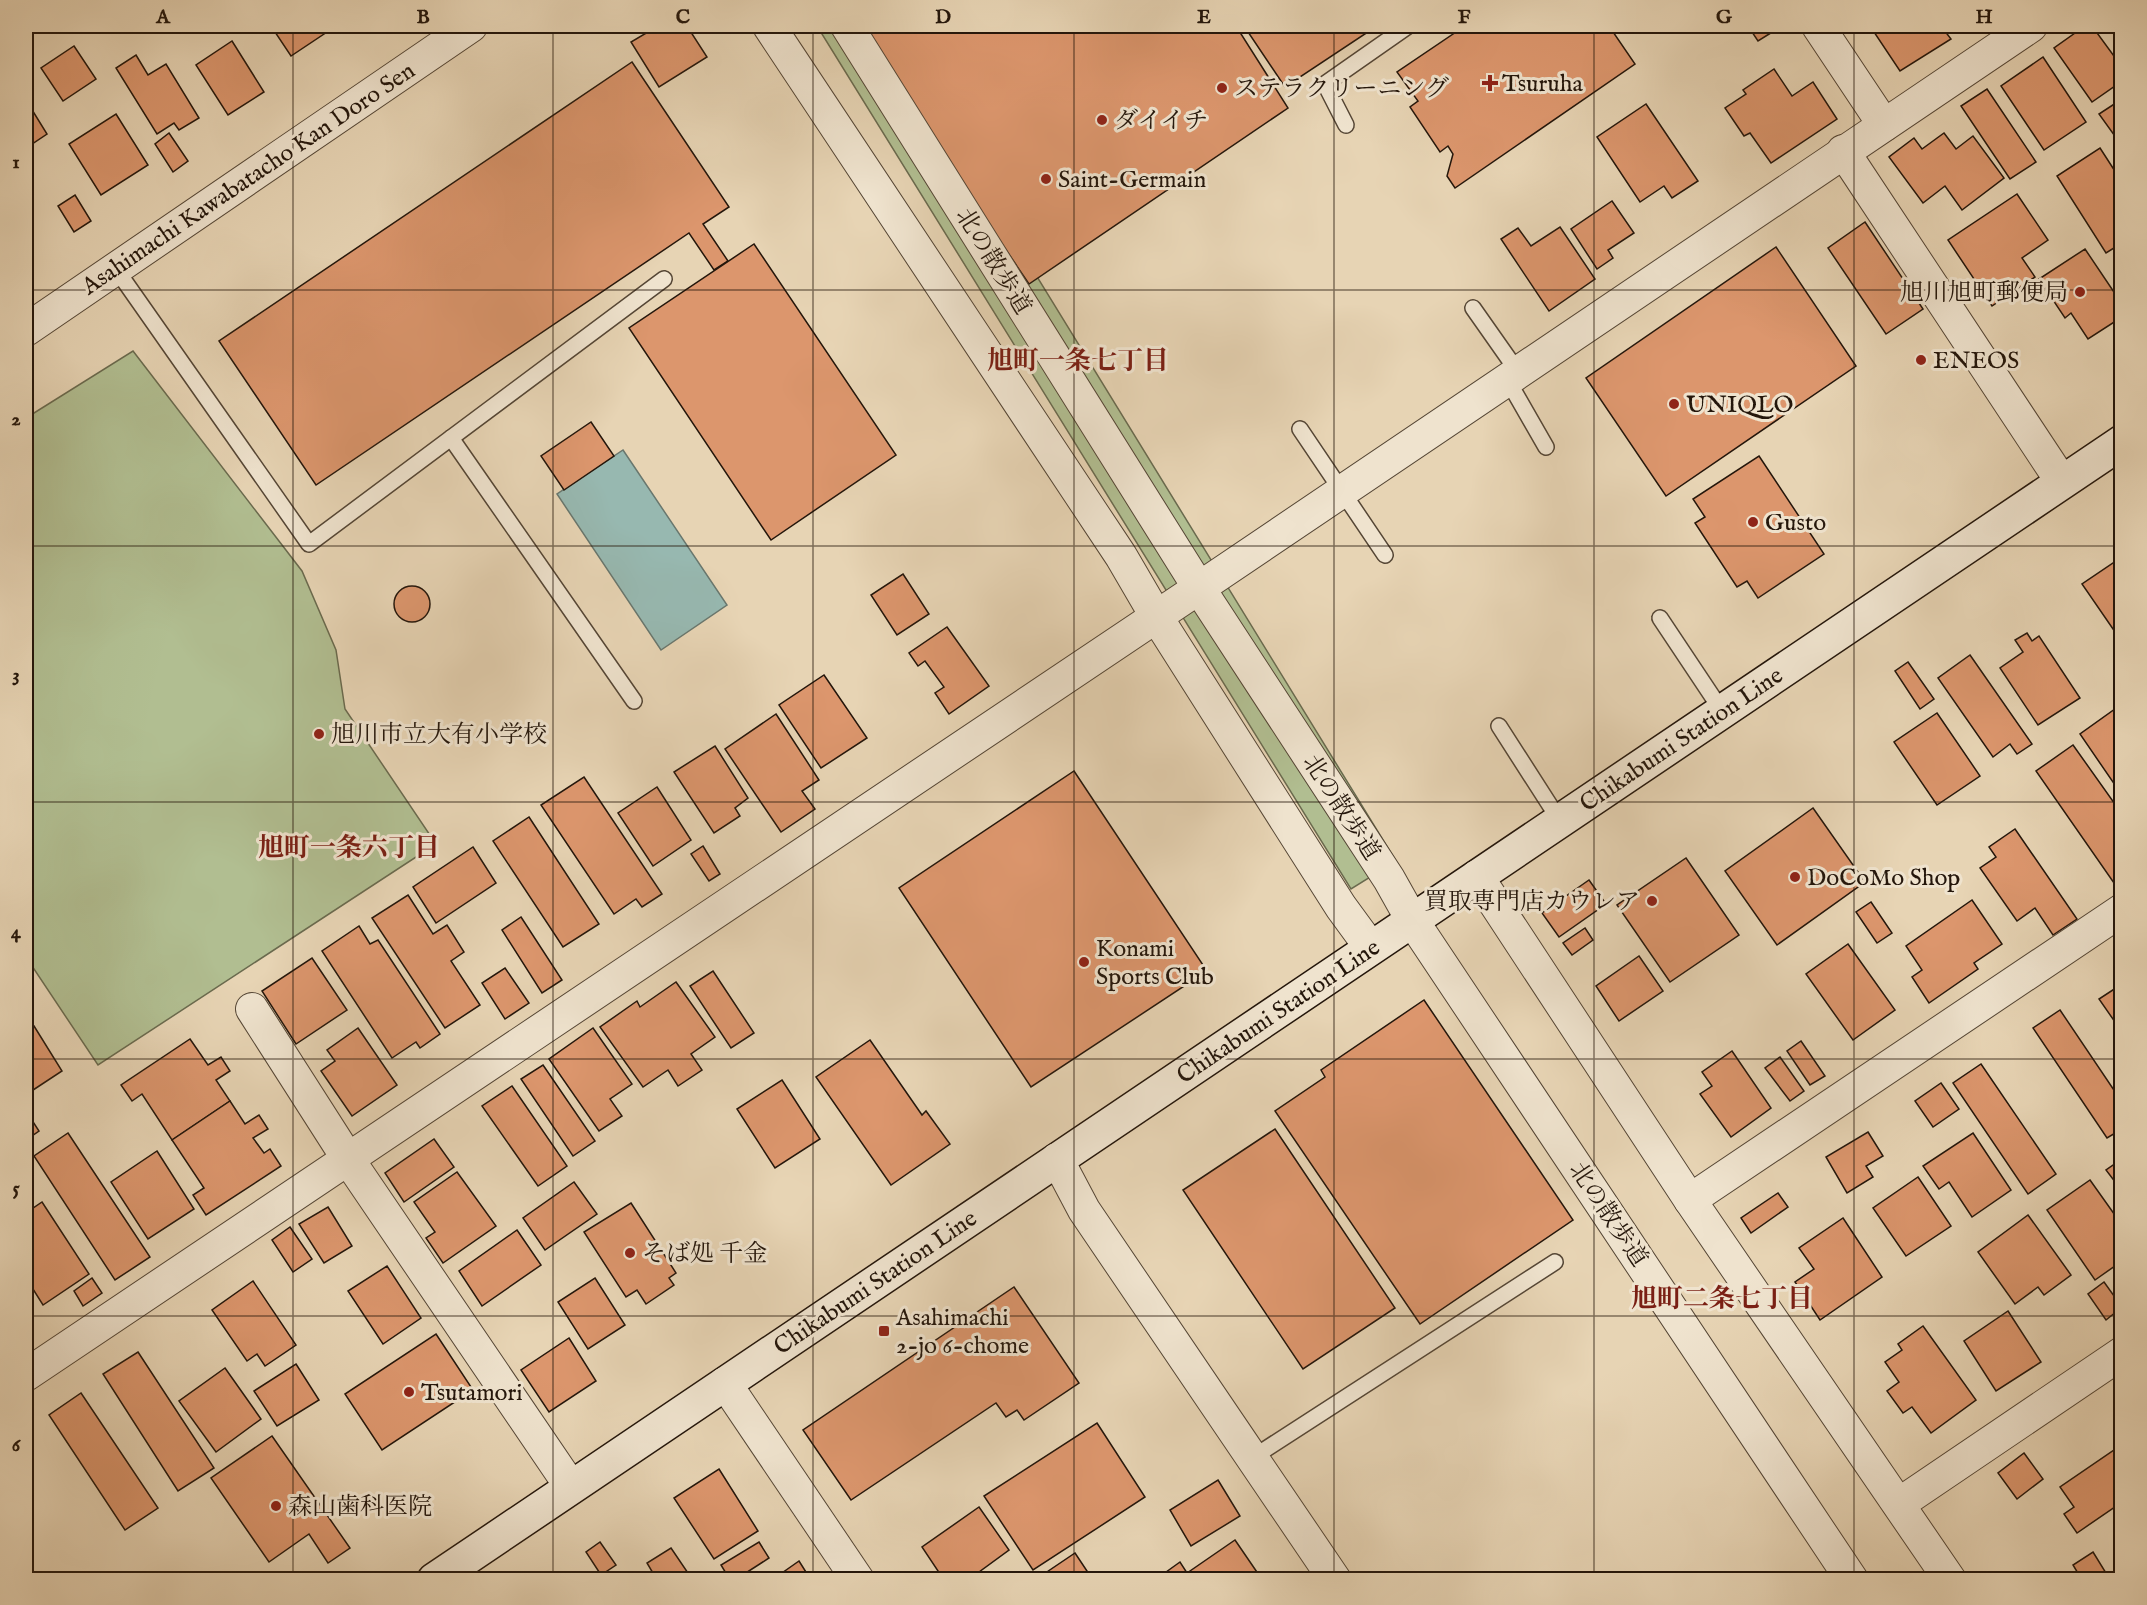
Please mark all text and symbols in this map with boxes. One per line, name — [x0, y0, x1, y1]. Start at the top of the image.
text: A — [155, 5, 171, 30]
text: B — [416, 5, 430, 30]
text: C — [676, 5, 690, 30]
text: D — [935, 5, 951, 30]
text: E — [1197, 5, 1211, 30]
text: F — [1458, 5, 1471, 30]
text: G — [1716, 5, 1733, 30]
text: H — [1975, 5, 1993, 30]
street label: Asahimachi Kawabatacho Kan Doro Sen — [75, 56, 422, 303]
place label: Tsuruha — [1502, 69, 1584, 100]
place label: ステラクリーニング — [1234, 74, 1449, 105]
marker: Tsuruha — [1483, 76, 1497, 90]
marker: ステラクリーニング — [1215, 81, 1229, 95]
place label: ダイイチ — [1114, 106, 1208, 137]
marker: ダイイチ — [1095, 113, 1109, 127]
text: 1 — [12, 150, 20, 175]
place label: Saint-Germain — [1058, 165, 1206, 196]
marker: Saint-Germain — [1039, 172, 1053, 186]
street label: 北の散歩道 — [948, 203, 1038, 321]
place label: 旭川旭町郵便局 — [1900, 278, 2068, 309]
marker: 旭川旭町郵便局 — [2073, 285, 2087, 299]
district label: 旭町一条七丁目 — [987, 345, 1169, 378]
place label: ENEOS — [1933, 346, 2019, 377]
marker: ENEOS — [1914, 353, 1928, 367]
place label: UNIQLO — [1686, 390, 1793, 421]
marker: UNIQLO — [1667, 397, 1681, 411]
text: 2 — [11, 407, 21, 432]
place label: Gusto — [1765, 508, 1826, 539]
marker: Gusto — [1746, 515, 1760, 529]
street label: Chikabumi Station Line — [1574, 661, 1789, 820]
text: 3 — [12, 663, 20, 688]
place label: 旭川市立大有小学校 — [331, 720, 547, 751]
marker: 旭川市立大有小学校 — [312, 727, 326, 741]
street label: 北の散歩道 — [1295, 749, 1386, 867]
district label: 旭町一条六丁目 — [258, 832, 440, 865]
place label: DoCoMo Shop — [1807, 863, 1960, 894]
marker: DoCoMo Shop — [1788, 870, 1802, 884]
place label: 買取専門店カウレア — [1424, 887, 1640, 918]
marker: 買取専門店カウレア — [1645, 894, 1659, 908]
text: 4 — [11, 920, 22, 945]
street label: Chikabumi Station Line — [1171, 933, 1386, 1092]
place label: Konami Sports Club — [1096, 934, 1214, 993]
marker: Konami Sports Club — [1077, 955, 1091, 969]
street label: 北の散歩道 — [1561, 1156, 1654, 1273]
text: 5 — [12, 1176, 20, 1201]
street label: Chikabumi Station Line — [768, 1204, 983, 1363]
place label: そば処 千金 — [642, 1239, 767, 1270]
marker: そば処 千金 — [623, 1246, 637, 1260]
district label: 旭町二条七丁目 — [1631, 1283, 1813, 1316]
place label: Asahimachi 2-jo 6-chome — [895, 1303, 1029, 1362]
marker: Asahimachi 2-jo 6-chome — [877, 1324, 891, 1338]
place label: Tsutamori — [421, 1378, 523, 1409]
marker: Tsutamori — [402, 1385, 416, 1399]
text: 6 — [12, 1433, 22, 1458]
place label: 森山歯科医院 — [288, 1492, 432, 1523]
marker: 森山歯科医院 — [269, 1499, 283, 1513]

